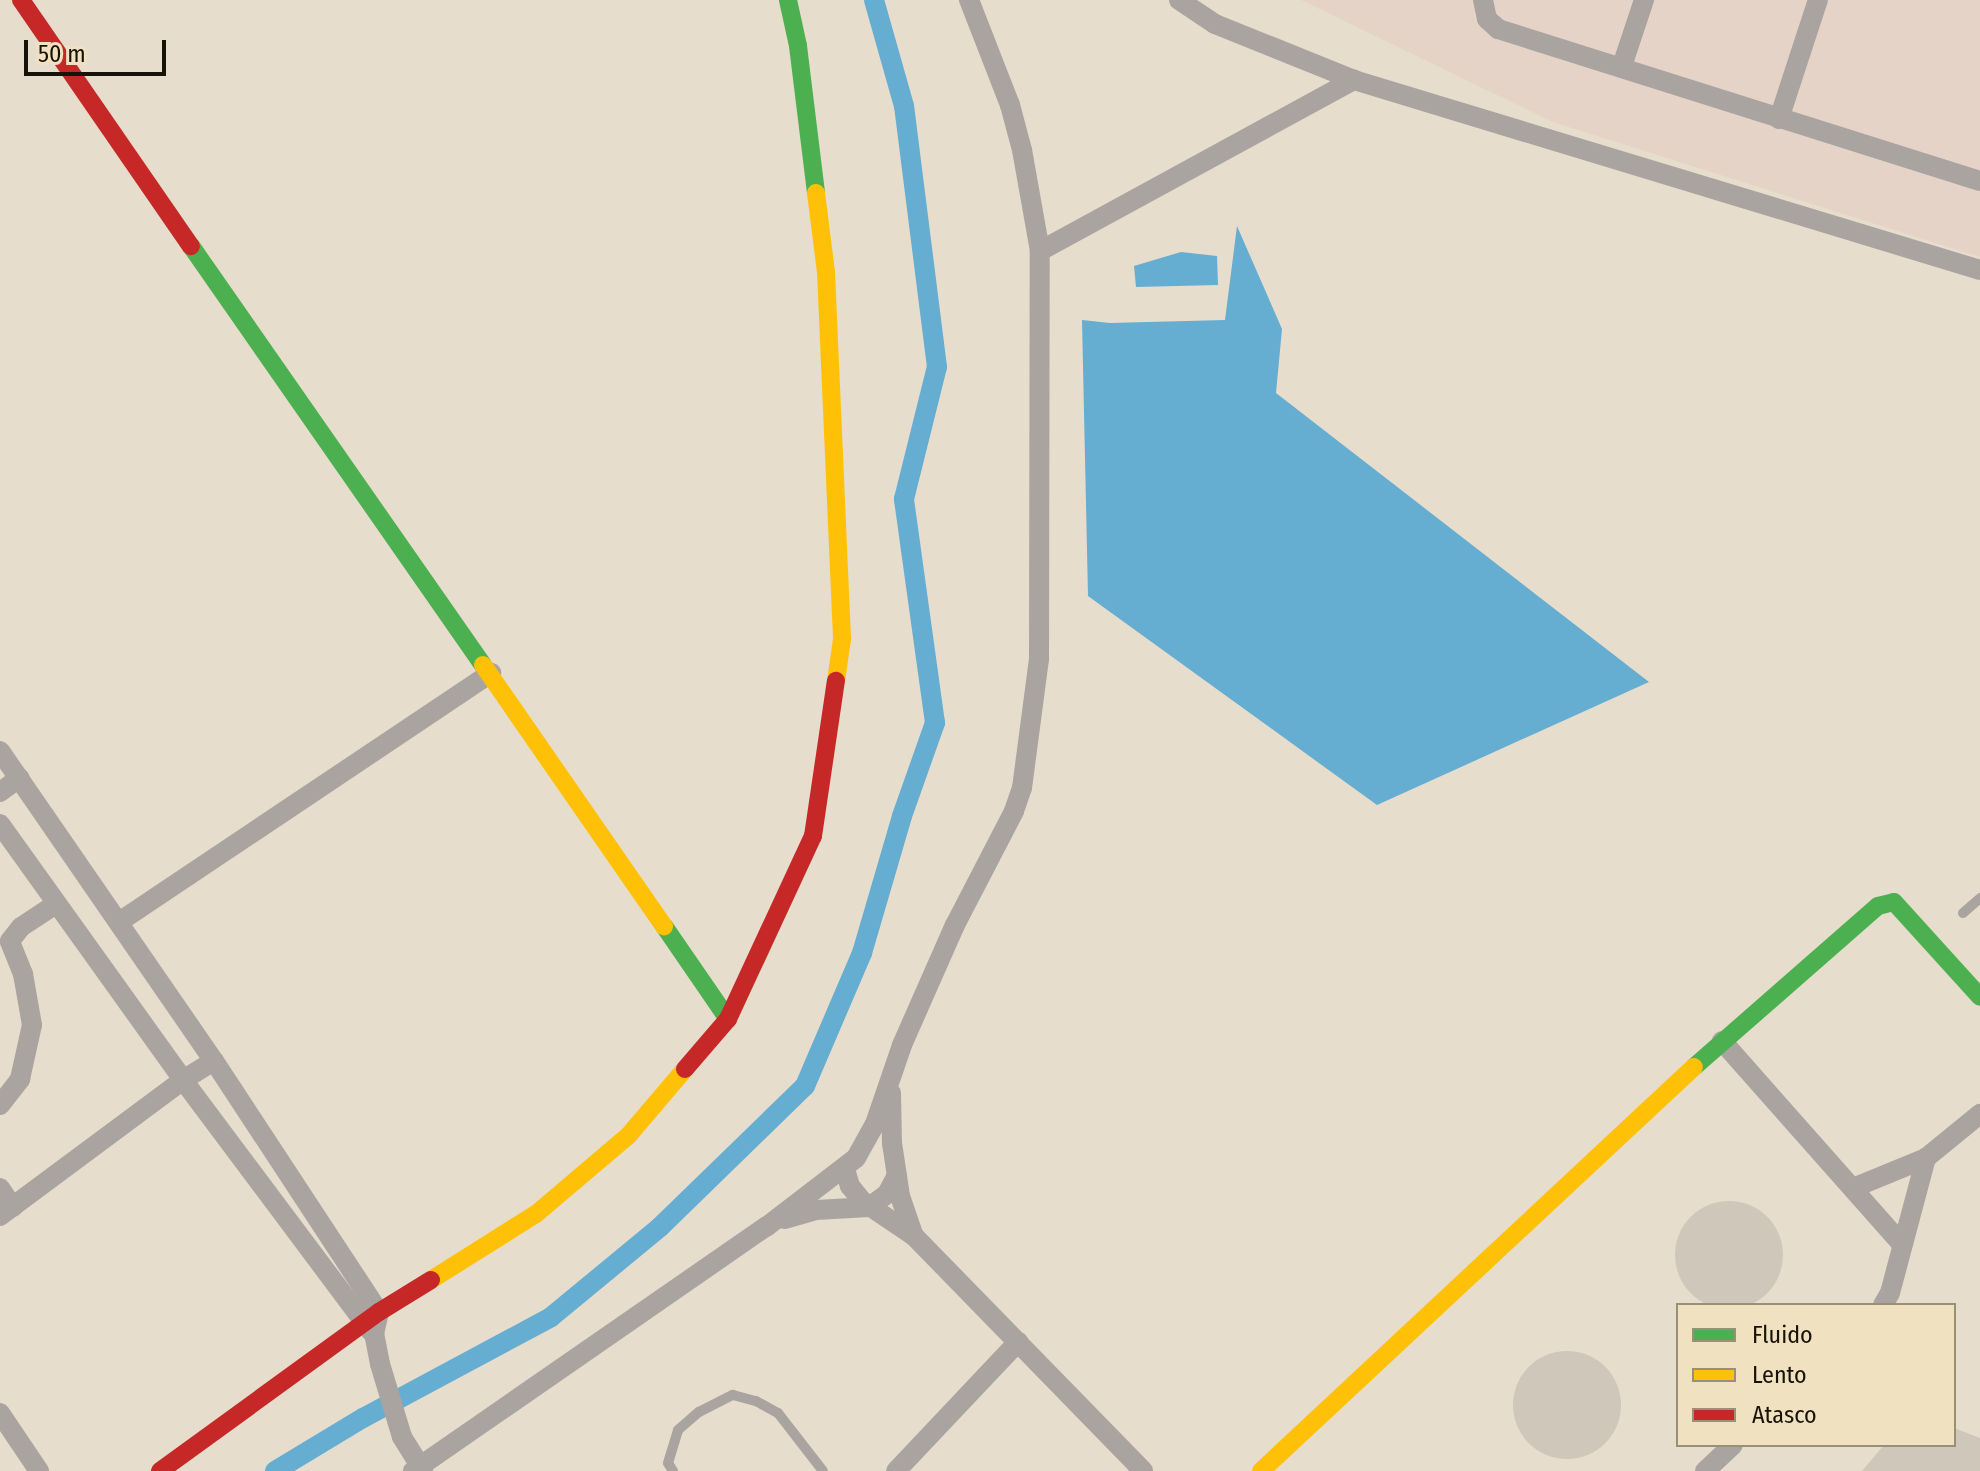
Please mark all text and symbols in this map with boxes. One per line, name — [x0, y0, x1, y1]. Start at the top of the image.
scale bar — [28, 24, 170, 74]
text: 50 m — [38, 40, 86, 68]
legend — [1676, 1303, 1956, 1447]
text: Fluido — [1752, 1321, 1813, 1349]
text: Lento — [1752, 1361, 1807, 1389]
text: Atasco — [1752, 1401, 1817, 1429]

